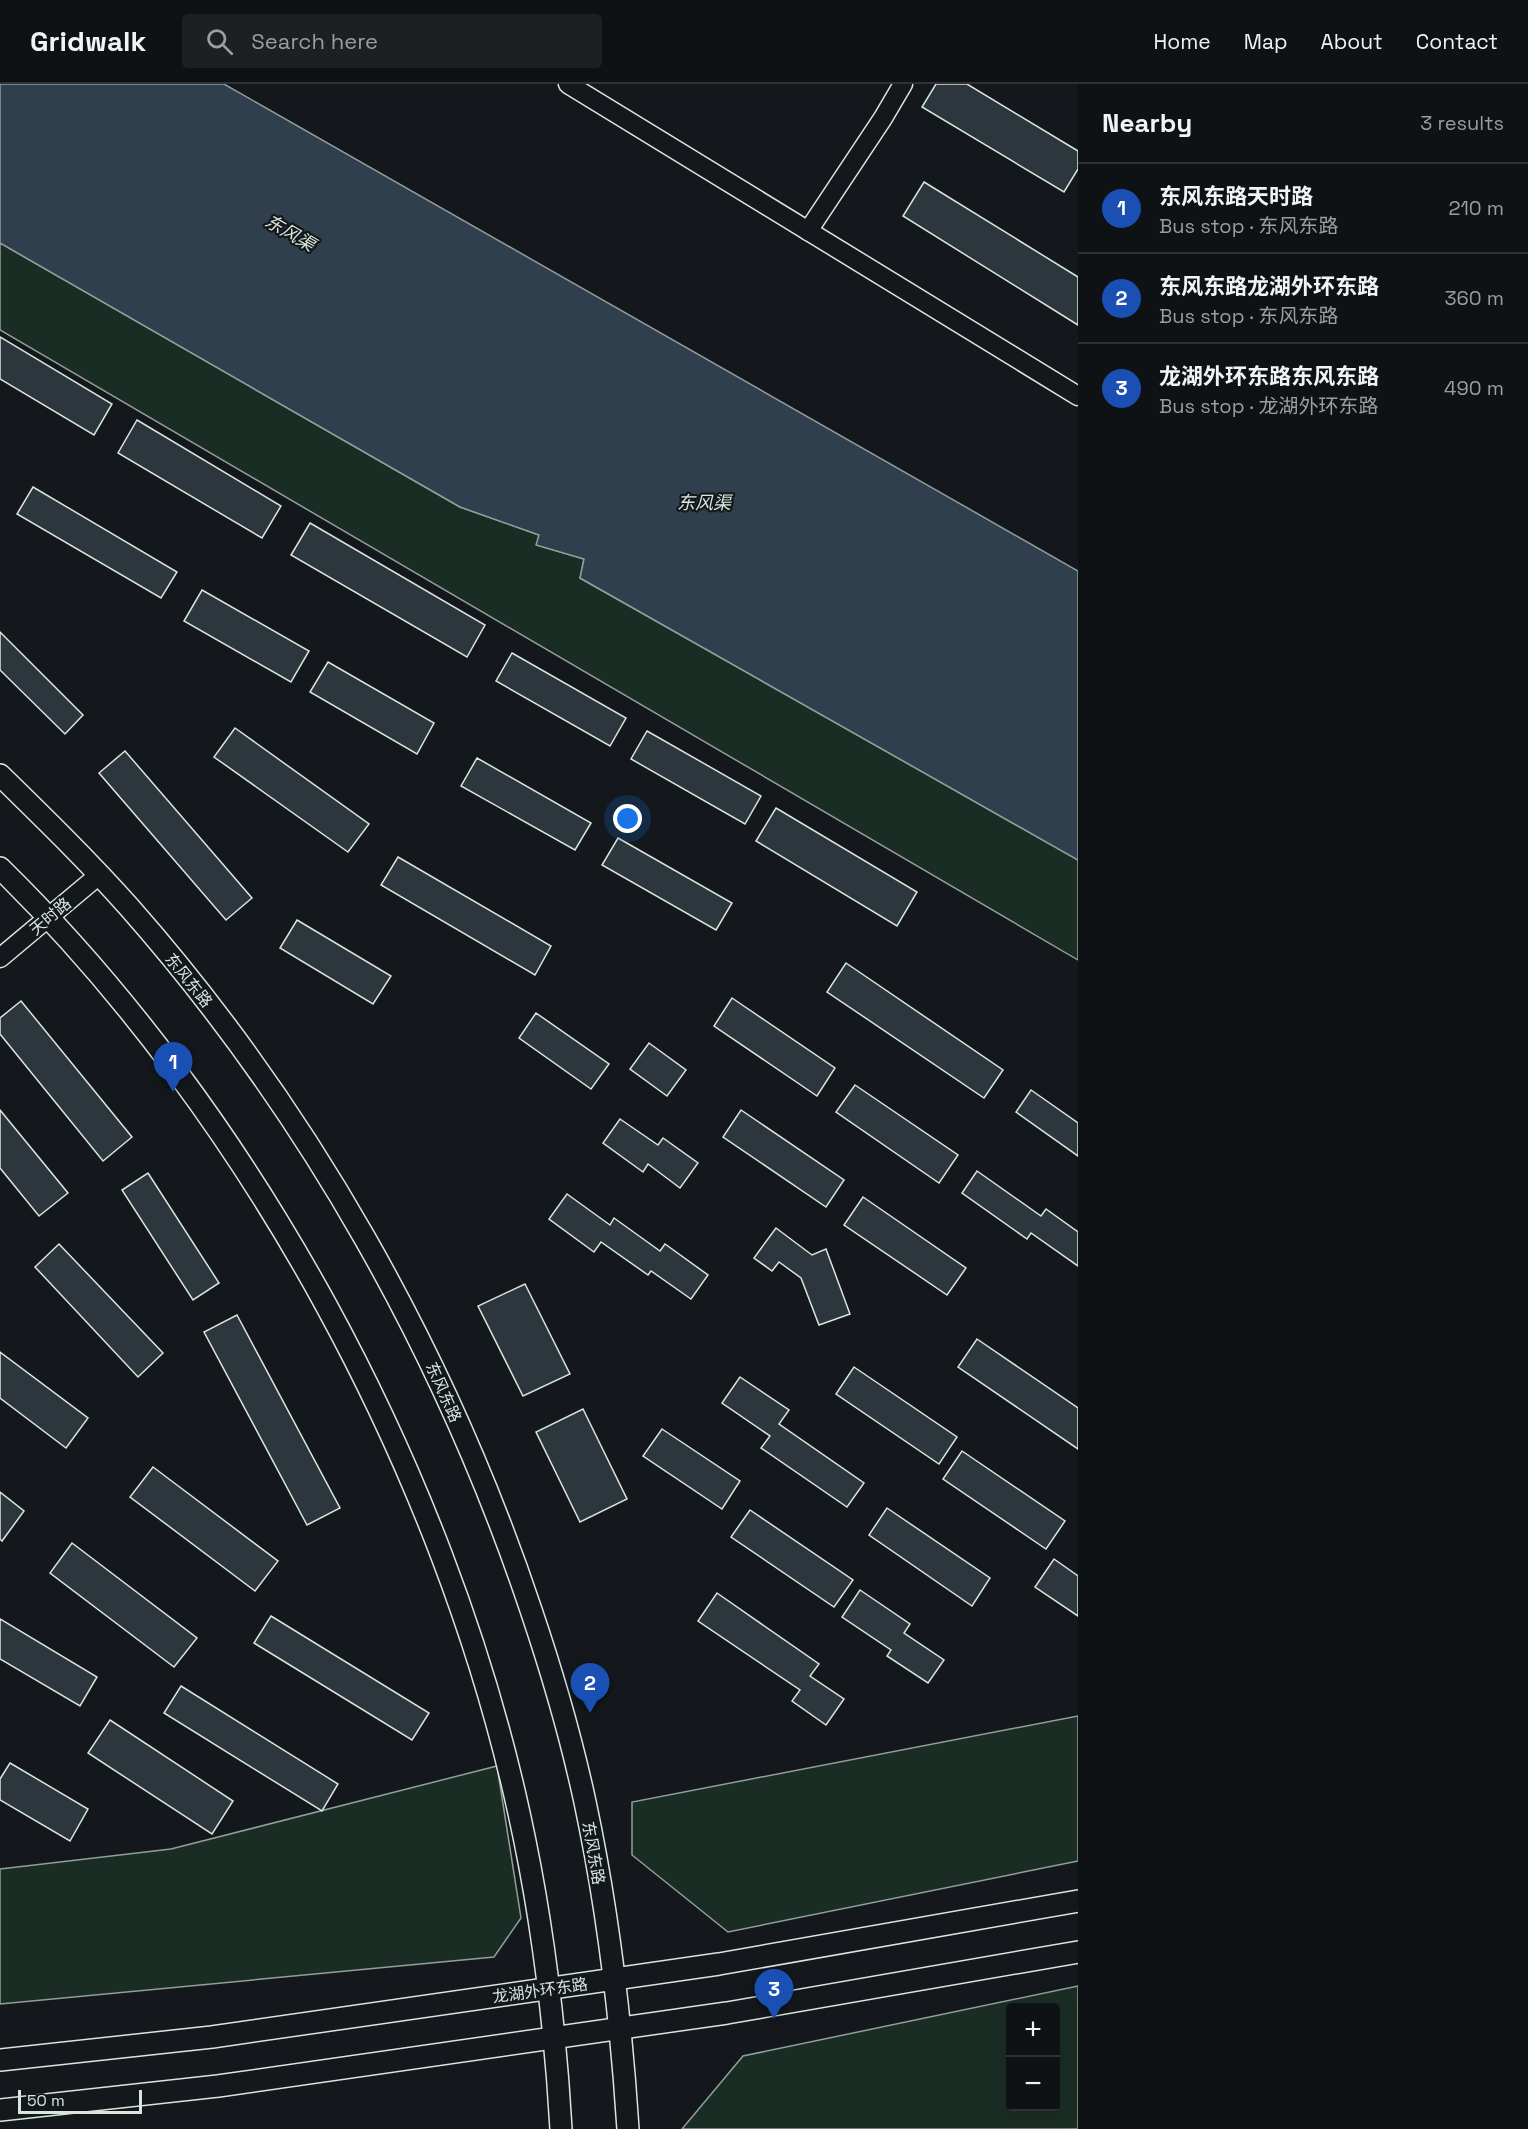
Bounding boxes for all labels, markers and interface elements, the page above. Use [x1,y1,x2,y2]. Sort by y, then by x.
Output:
search box [182,14,602,68]
text: Gridwalk [30,23,146,59]
icon: search [203,25,236,58]
text: Search here [251,27,378,55]
text: Home [1153,28,1211,55]
text: Map [1244,28,1288,55]
text: About [1321,28,1383,55]
text: Contact [1416,28,1498,55]
text: Nearby [1102,106,1192,140]
text: 3 results [1420,110,1504,136]
text: 东风东路天时路 [1159,182,1313,210]
text: 1 [1117,195,1126,221]
text: 210 m [1448,195,1504,221]
water label: 东风渠 [261,209,322,258]
text: Bus stop · 东风东路 [1159,213,1339,239]
text: 东风东路龙湖外环东路 [1159,272,1379,300]
text: 2 [1116,285,1127,311]
text: 360 m [1445,285,1504,311]
text: Bus stop · 东风东路 [1159,303,1339,329]
text: 龙湖外环东路东风东路 [1159,362,1379,390]
text: 3 [1115,375,1128,401]
text: 490 m [1444,375,1504,401]
text: Bus stop · 龙湖外环东路 [1159,393,1379,419]
water label: 东风渠 [677,491,734,514]
your location [613,804,642,833]
street label: 天时路 [25,893,75,940]
street label: 东风东路 [160,949,217,1012]
pin: 1 [154,1042,192,1092]
street label: 东风东路 [421,1359,466,1426]
pin: 2 [570,1664,610,1713]
street label: 东风东路 [578,1820,609,1886]
pin: 3 [754,1970,794,2019]
street label: 龙湖外环东路 [491,1973,589,2008]
map controls [1006,2003,1060,2111]
button: + [1006,2003,1060,2057]
button: − [1006,2057,1060,2111]
scale bar [18,2087,142,2114]
text: 50 m [27,2090,65,2111]

